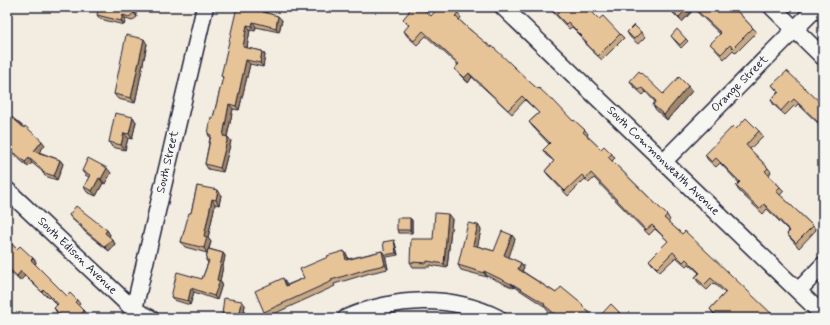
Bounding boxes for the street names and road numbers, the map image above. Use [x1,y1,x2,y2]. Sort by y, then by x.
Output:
street label: Orange Street [708,52,772,116]
street label: South Commonwealth Avenue [603,103,723,219]
street label: South Street [153,129,183,195]
street label: South Edison Avenue [34,214,120,298]

